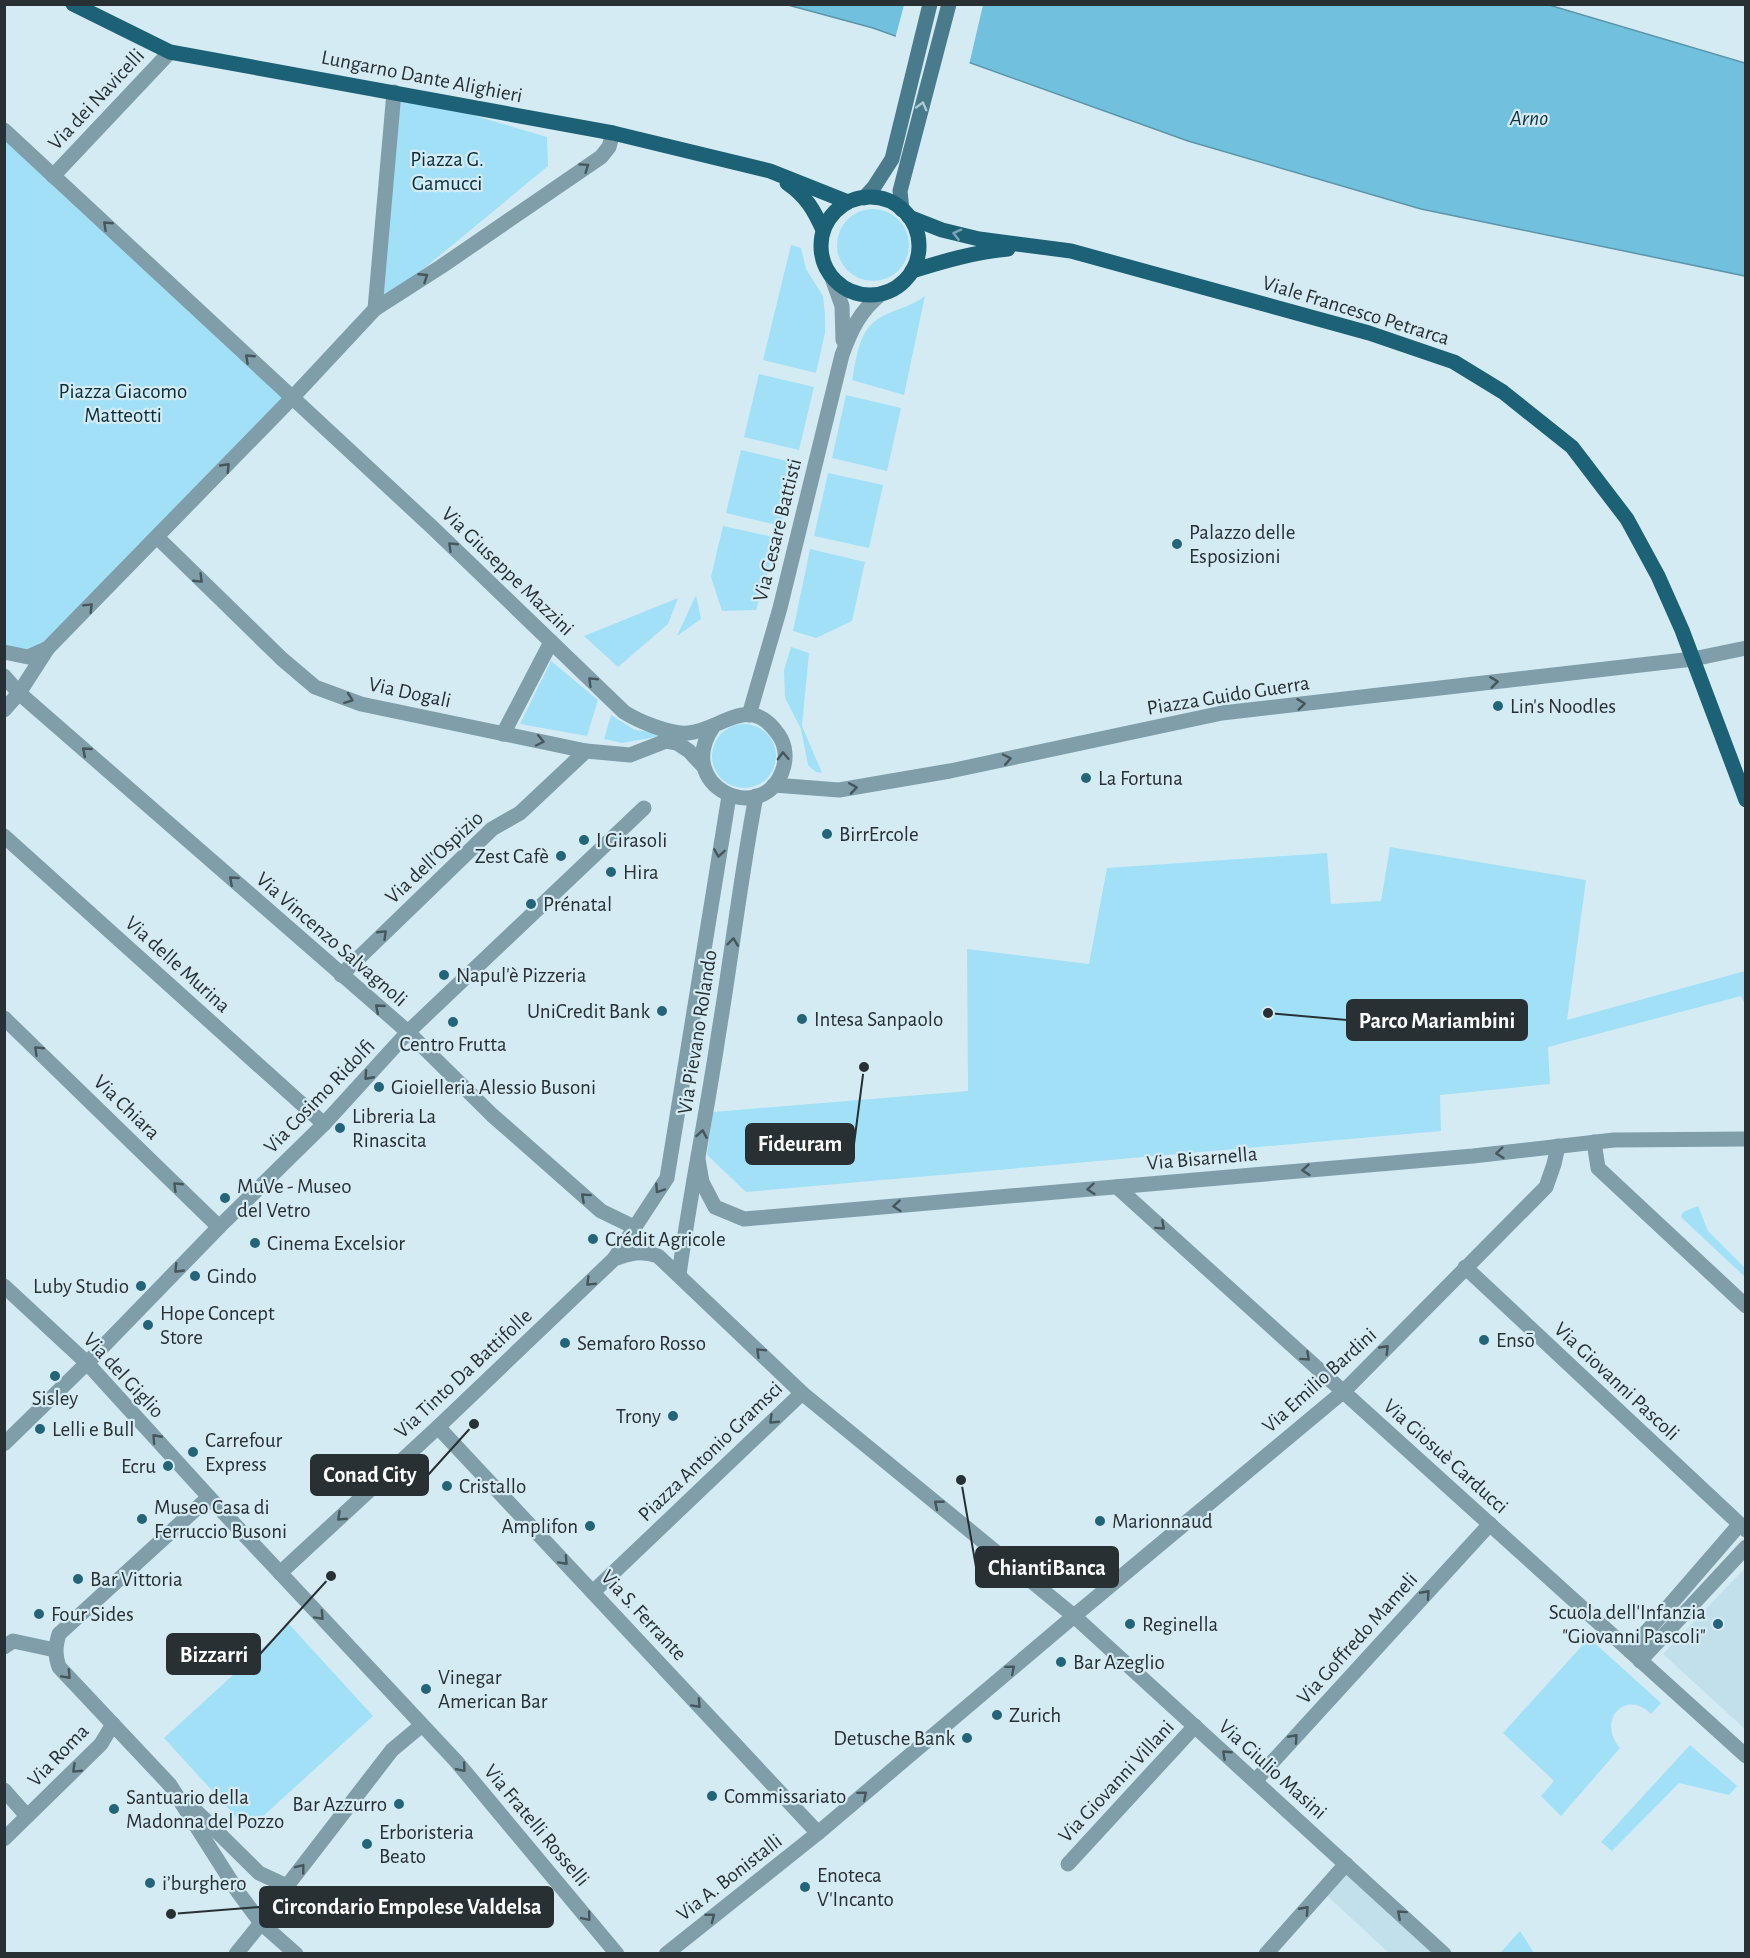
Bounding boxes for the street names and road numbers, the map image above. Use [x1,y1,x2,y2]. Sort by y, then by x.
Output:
street label: Via dei Navicelli [44,45,148,154]
street label: Lungarno Dante Alighieri [320,47,524,106]
street label: Viale Francesco Petrarca [1260,272,1452,349]
street label: Via Cesare Battisti [750,457,805,604]
street label: Via Giuseppe Mazzini [437,503,578,640]
street label: Piazza Guido Guerra [1145,672,1311,719]
street label: Via Dogali [367,673,453,711]
street label: Via dell'Ospizio [381,807,487,908]
street label: Via Vincenzo Salvagnoli [252,868,411,1011]
street label: Via delle Murina [121,912,234,1017]
street label: Via Pievano Rolando [674,948,721,1116]
street label: Via Cosimo Ridolfi [260,1035,379,1157]
street label: Via Chiara [90,1071,164,1144]
street label: Via Bisarnella [1146,1143,1259,1174]
street label: Via Tinto Da Battifolle [391,1305,536,1442]
street label: Via Giovanni Pascoli [1550,1318,1683,1444]
street label: Via Emilio Bardini [1258,1324,1380,1437]
street label: Via del Giglio [79,1329,168,1422]
street label: Piazza Antonio Gramsci [634,1377,786,1525]
street label: Via Giosuè Carducci [1379,1395,1512,1518]
street label: Via S. Ferrante [597,1566,690,1664]
street label: Via Goffredo Mameli [1293,1569,1422,1708]
street label: Via Giovanni Villani [1055,1716,1178,1846]
street label: Via Giulio Masini [1215,1716,1331,1823]
street label: Via Roma [24,1720,93,1791]
street label: Via Fratelli Rosselli [480,1761,593,1890]
street label: Via A. Bonistalli [673,1830,786,1925]

